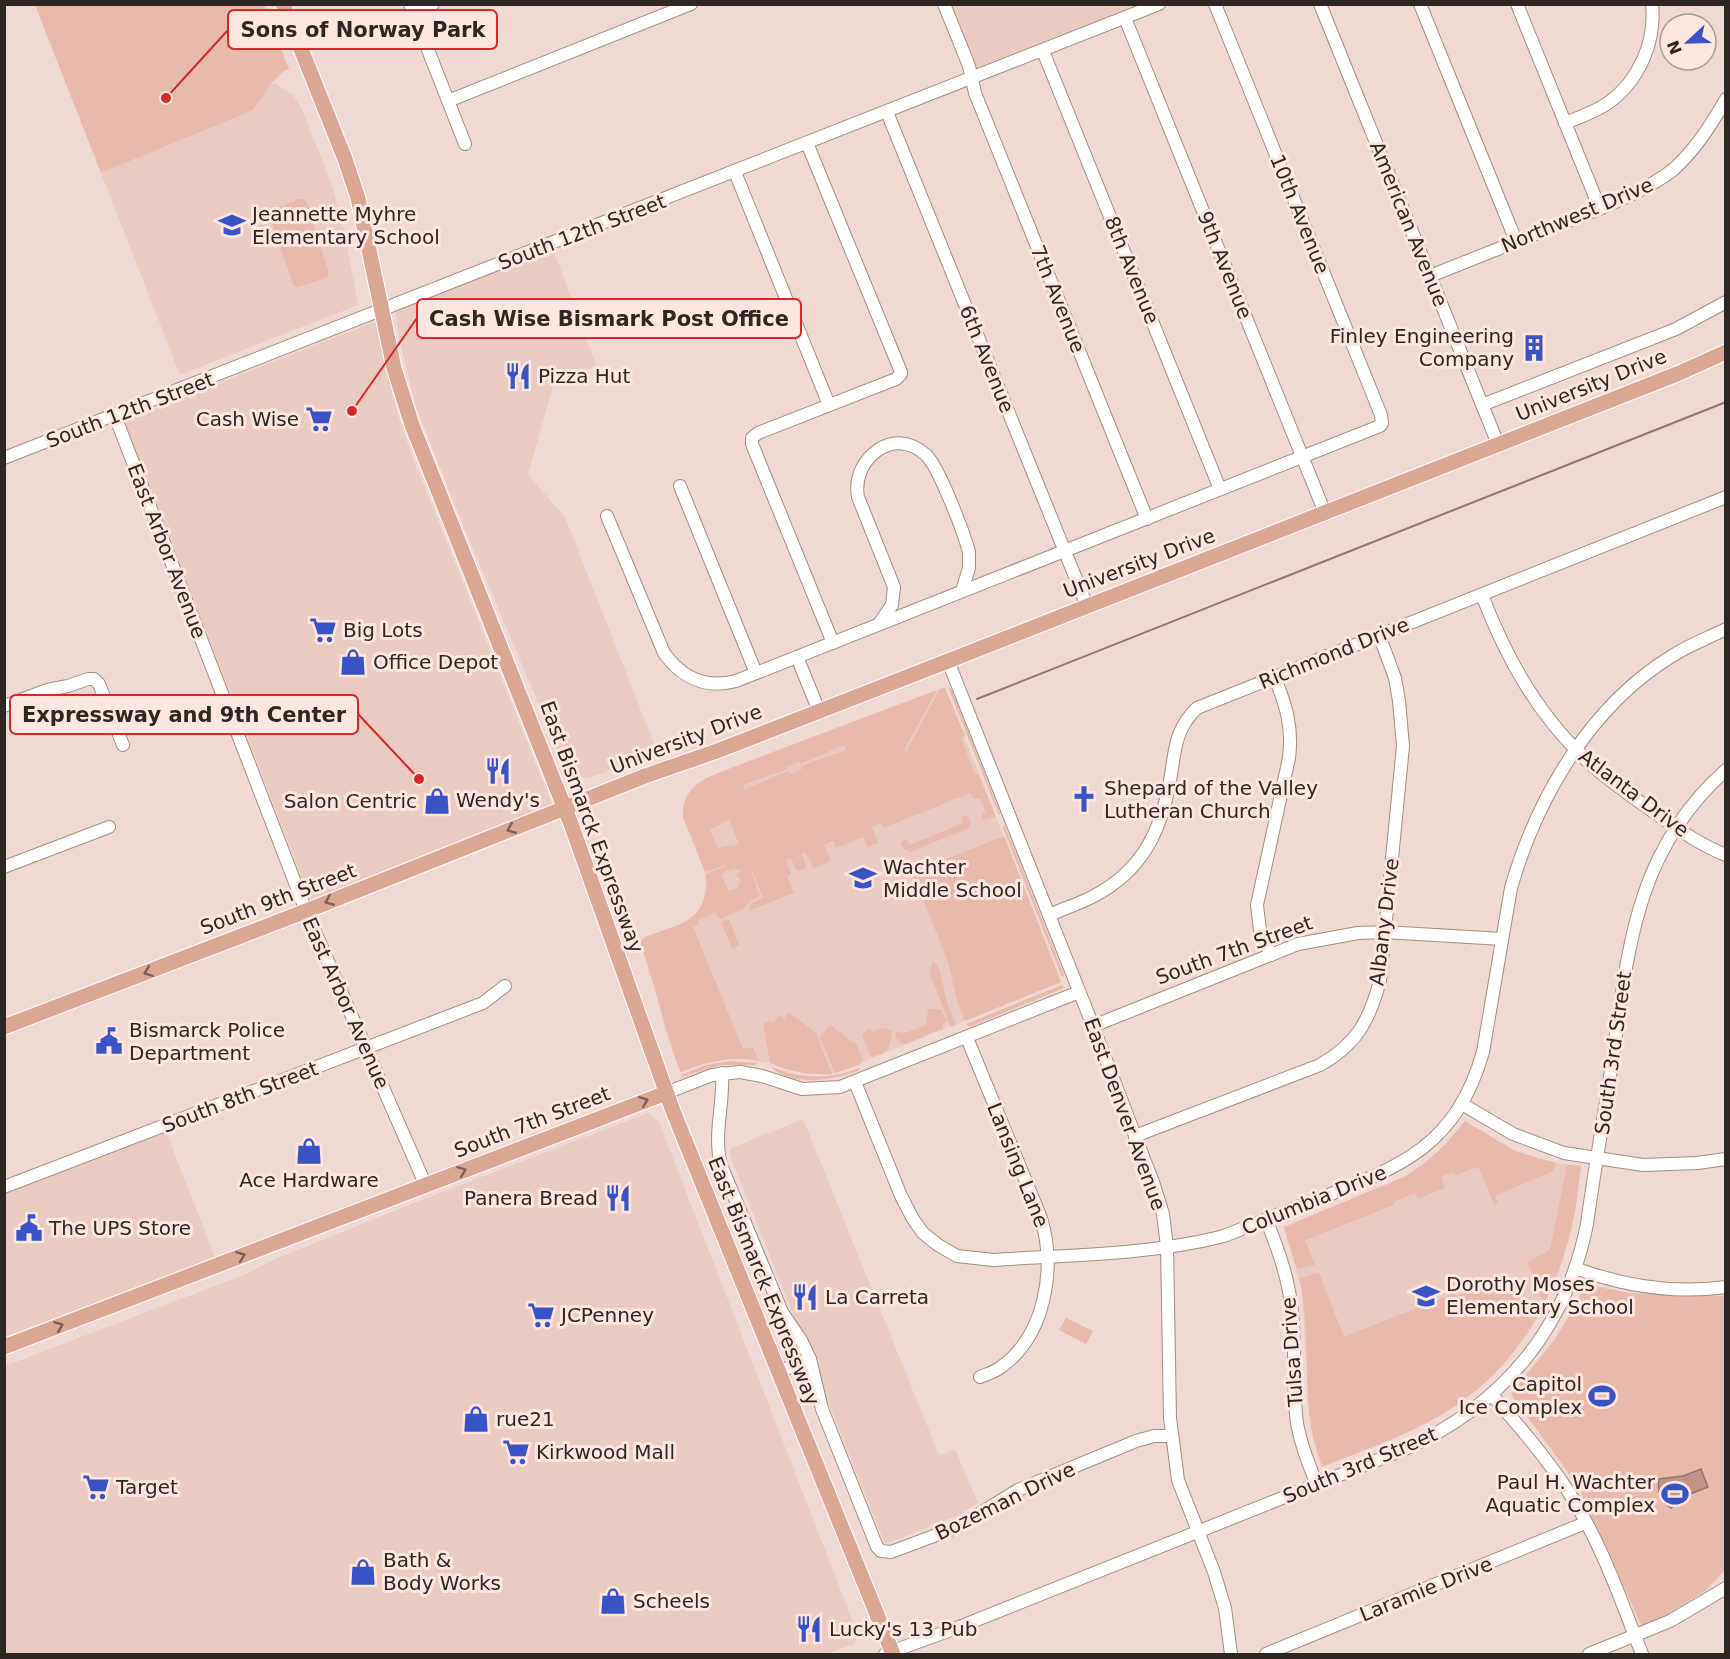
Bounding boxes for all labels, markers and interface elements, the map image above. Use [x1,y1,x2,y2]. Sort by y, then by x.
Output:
callout: Sons of Norway Park [228,10,497,49]
north arrow [1658,12,1718,72]
text: Sons of Norway Park [241,18,486,42]
text: N [1663,38,1686,57]
street label: American Avenue [1365,138,1453,310]
street label: 10th Avenue [1265,151,1335,277]
street label: Northwest Drive [1497,172,1657,258]
street label: South 12th Street [495,189,669,275]
place label: Jeannette Myhre Elementary School [250,202,440,249]
street label: 9th Avenue [1193,208,1257,322]
school or university icon: Jeannette Myhre Elementary School [217,210,247,240]
street label: 8th Avenue [1100,213,1164,327]
street label: 7th Avenue [1026,242,1090,356]
callout: Cash Wise Bismark Post Office [417,299,801,338]
street label: 6th Avenue [955,302,1019,416]
text: Cash Wise Bismark Post Office [429,307,789,331]
place label: Finley Engineering Company [1330,324,1514,371]
building icon: Finley Engineering Company [1519,333,1549,363]
street label: University Drive [1512,344,1670,426]
restaurant icon: Pizza Hut [503,361,533,391]
place label: Pizza Hut [538,364,631,388]
street label: South 12th Street [43,367,217,453]
supermarket icon: Cash Wise [304,404,334,434]
place label: Cash Wise [196,407,299,431]
street label: East Arbor Avenue [123,460,211,642]
street label: University Drive [1060,523,1218,603]
street label: Richmond Drive [1255,612,1413,694]
supermarket icon: Big Lots [308,615,338,645]
place label: Big Lots [343,618,423,642]
shop icon: Office Depot [338,647,368,677]
place label: Office Depot [373,650,498,674]
callout: Expressway and 9th Center [10,695,358,734]
street label: East Bismarck Expressway [535,698,649,956]
street label: University Drive [607,699,765,779]
text: Expressway and 9th Center [22,703,347,727]
street label: Atlanta Drive [1574,744,1694,842]
restaurant icon: Wendy's [483,756,513,786]
place label: Shepard of the Valley Lutheran Church [1104,776,1318,823]
church icon: Shepard of the Valley Lutheran Church [1069,784,1099,814]
shop icon: Salon Centric [422,786,452,816]
place label: Wendy's [456,788,540,812]
place label: Salon Centric [284,789,417,813]
one-way arrow [506,822,517,834]
place label: Wachter Middle School [883,855,1022,902]
street label: Albany Drive [1364,857,1404,987]
street label: South 9th Street [197,858,359,940]
school or university icon: Wachter Middle School [848,863,878,893]
one-way arrow [325,894,335,907]
street label: South 7th Street [1152,910,1316,989]
street label: East Arbor Avenue [297,914,395,1092]
one-way arrow [143,965,154,977]
street label: South 3rd Street [1590,970,1636,1136]
street label: East Denver Avenue [1079,1015,1171,1213]
place label: Bismarck Police Department [129,1018,285,1065]
public building icon: Bismarck Police Department [94,1026,124,1056]
street label: South 8th Street [159,1056,321,1138]
street label: South 7th Street [451,1081,613,1163]
one-way arrow [639,1096,649,1109]
street label: Lansing Lane [982,1099,1054,1231]
shop icon: Ace Hardware [294,1136,324,1166]
street label: East Bismarck Expressway [703,1153,825,1409]
street label: Columbia Drive [1238,1160,1390,1240]
one-way arrow [457,1166,467,1179]
place label: Ace Hardware [239,1168,379,1192]
restaurant icon: Panera Bread [603,1183,633,1213]
place label: Panera Bread [464,1186,598,1210]
public building icon: The UPS Store [14,1213,44,1243]
place label: The UPS Store [48,1216,191,1240]
one-way arrow [235,1251,246,1264]
place label: Dorothy Moses Elementary School [1446,1272,1634,1319]
school or university icon: Dorothy Moses Elementary School [1411,1281,1441,1311]
restaurant icon: La Carreta [790,1282,820,1312]
place label: La Carreta [825,1285,929,1309]
street label: Tulsa Drive [1276,1296,1308,1409]
supermarket icon: JCPenney [526,1300,556,1330]
place label: JCPenney [559,1303,654,1327]
one-way arrow [53,1321,64,1334]
place label: Capitol Ice Complex [1459,1372,1582,1419]
sports icon: Capitol Ice Complex [1587,1381,1617,1411]
shop icon: rue21 [461,1404,491,1434]
place label: rue21 [496,1407,555,1431]
street label: South 3rd Street [1279,1422,1441,1508]
supermarket icon: Kirkwood Mall [501,1437,531,1467]
place label: Kirkwood Mall [536,1440,675,1464]
street label: Bozeman Drive [931,1457,1079,1545]
place label: Paul H. Wachter Aquatic Complex [1486,1470,1656,1517]
supermarket icon: Target [81,1472,111,1502]
place label: Target [115,1475,178,1499]
sports icon: Paul H. Wachter Aquatic Complex [1660,1479,1690,1509]
place label: Bath & Body Works [383,1548,501,1595]
street label: Laramie Drive [1356,1551,1496,1627]
shop icon: Bath & Body Works [348,1557,378,1587]
shop icon: Scheels [598,1586,628,1616]
place label: Scheels [633,1589,710,1613]
restaurant icon: Lucky's 13 Pub [794,1614,824,1644]
place label: Lucky's 13 Pub [829,1617,977,1641]

